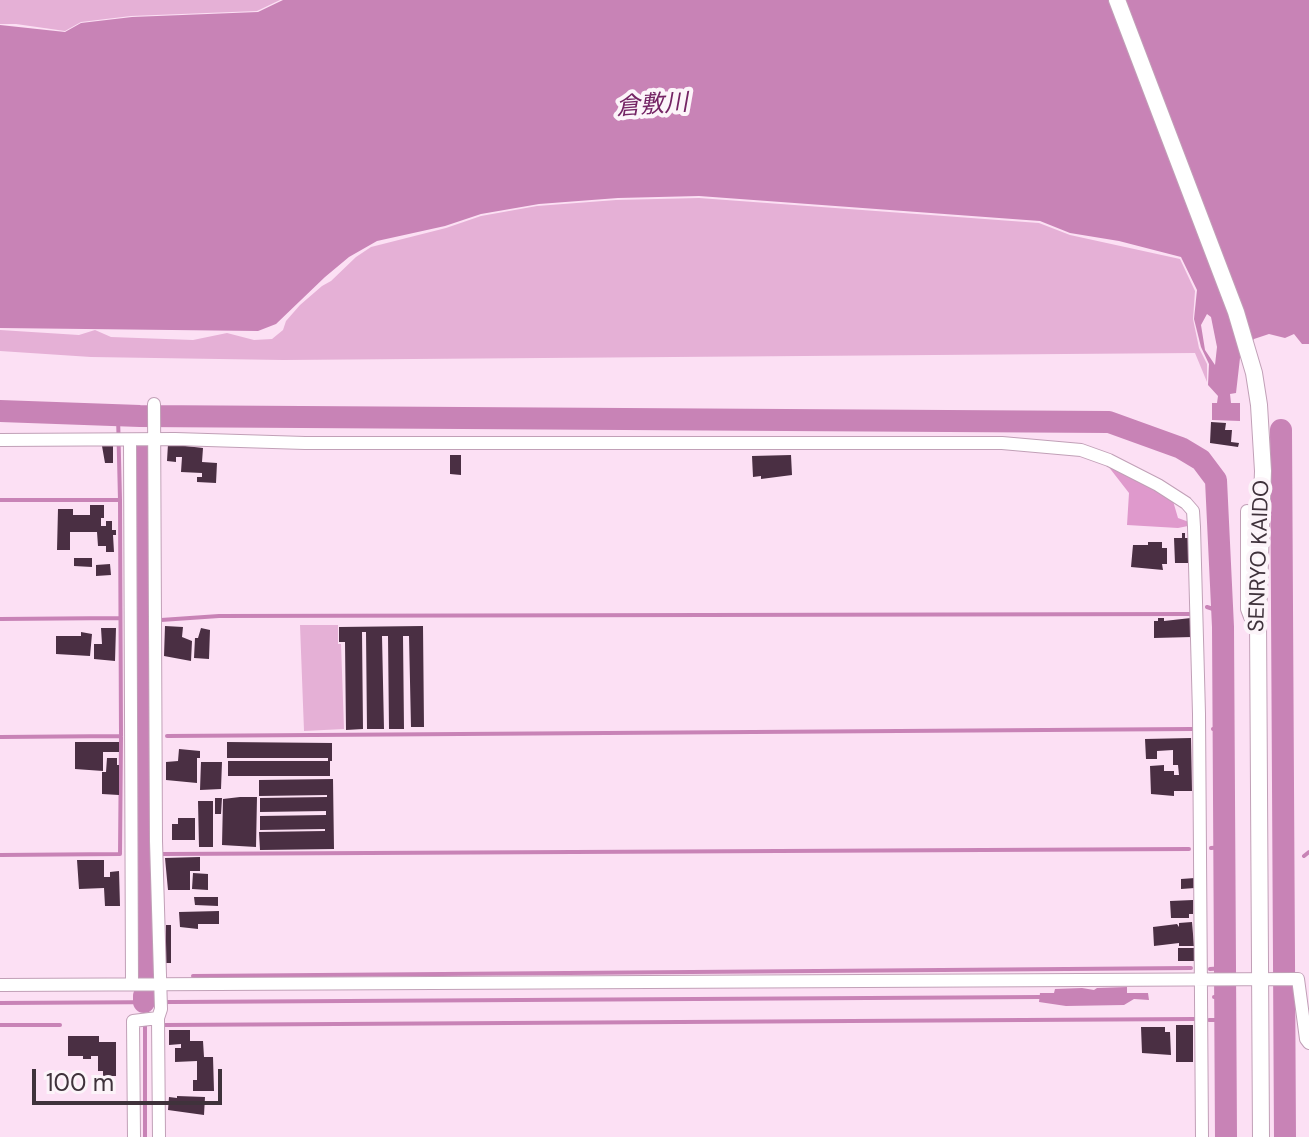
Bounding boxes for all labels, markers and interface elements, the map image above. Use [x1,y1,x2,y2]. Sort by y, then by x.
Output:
water label: 倉敷川 [615,89,689,123]
street label: SENRYO KAIDO [1244,480,1276,632]
scale bar [36,1053,226,1103]
text: 100 m [46,1067,114,1098]

